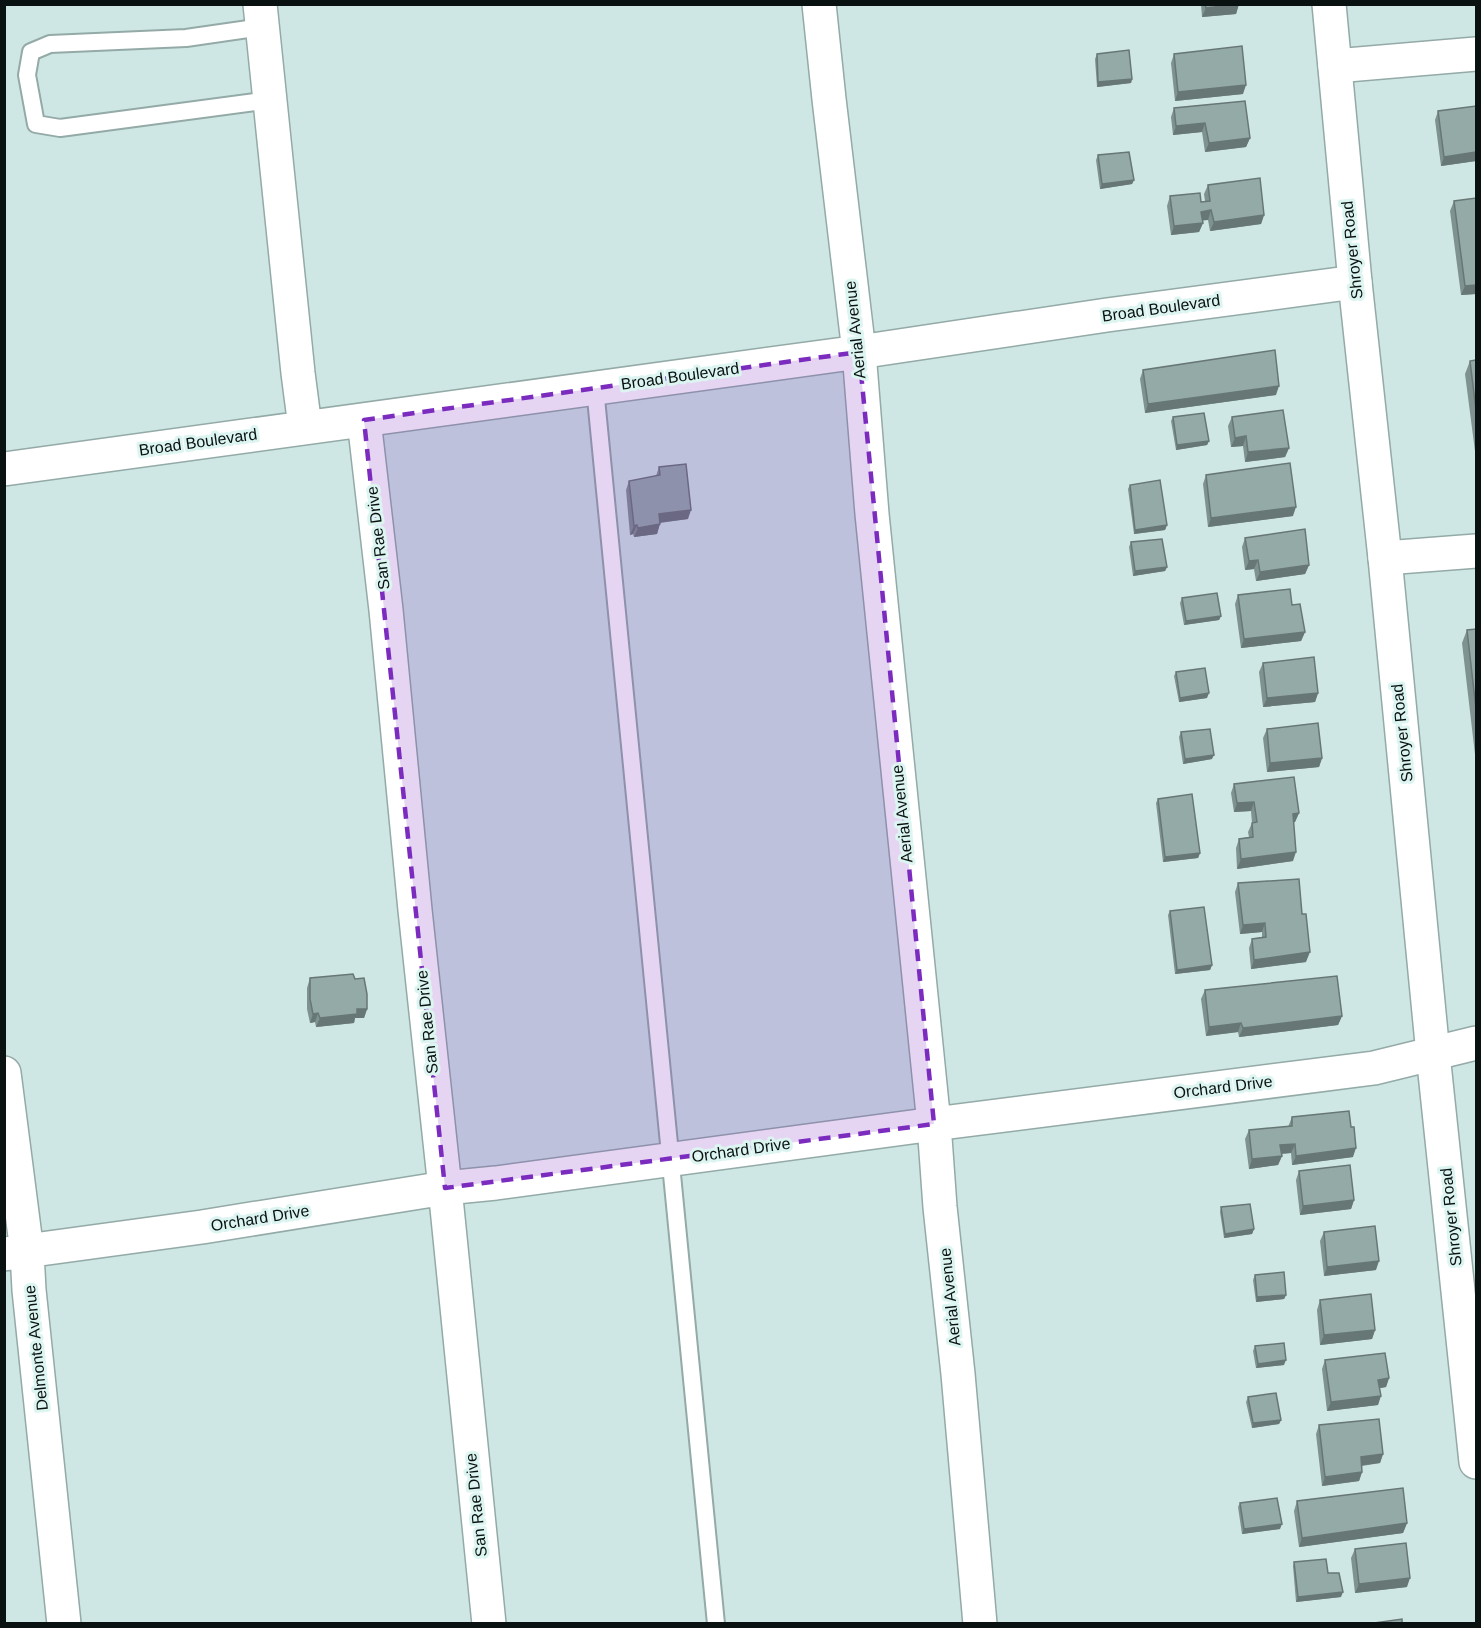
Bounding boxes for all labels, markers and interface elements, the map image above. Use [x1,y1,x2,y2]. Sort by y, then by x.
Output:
street label: Shroyer Road [1338,200,1366,300]
street label: Aerial Avenue [841,280,869,380]
street label: Broad Boulevard [1101,291,1221,325]
street label: Broad Boulevard [620,359,740,393]
street label: Broad Boulevard [138,425,258,459]
street label: San Rae Drive [363,485,393,591]
street label: Shroyer Road [1388,683,1416,783]
street label: Aerial Avenue [888,764,916,864]
street label: San Rae Drive [413,969,441,1075]
street label: Orchard Drive [1173,1072,1274,1102]
street label: Orchard Drive [691,1135,792,1165]
street label: Shroyer Road [1437,1167,1465,1267]
street label: Orchard Drive [209,1202,311,1234]
street label: Aerial Avenue [936,1247,964,1347]
street label: Delmonte Avenue [21,1284,51,1412]
street label: San Rae Drive [462,1452,490,1558]

